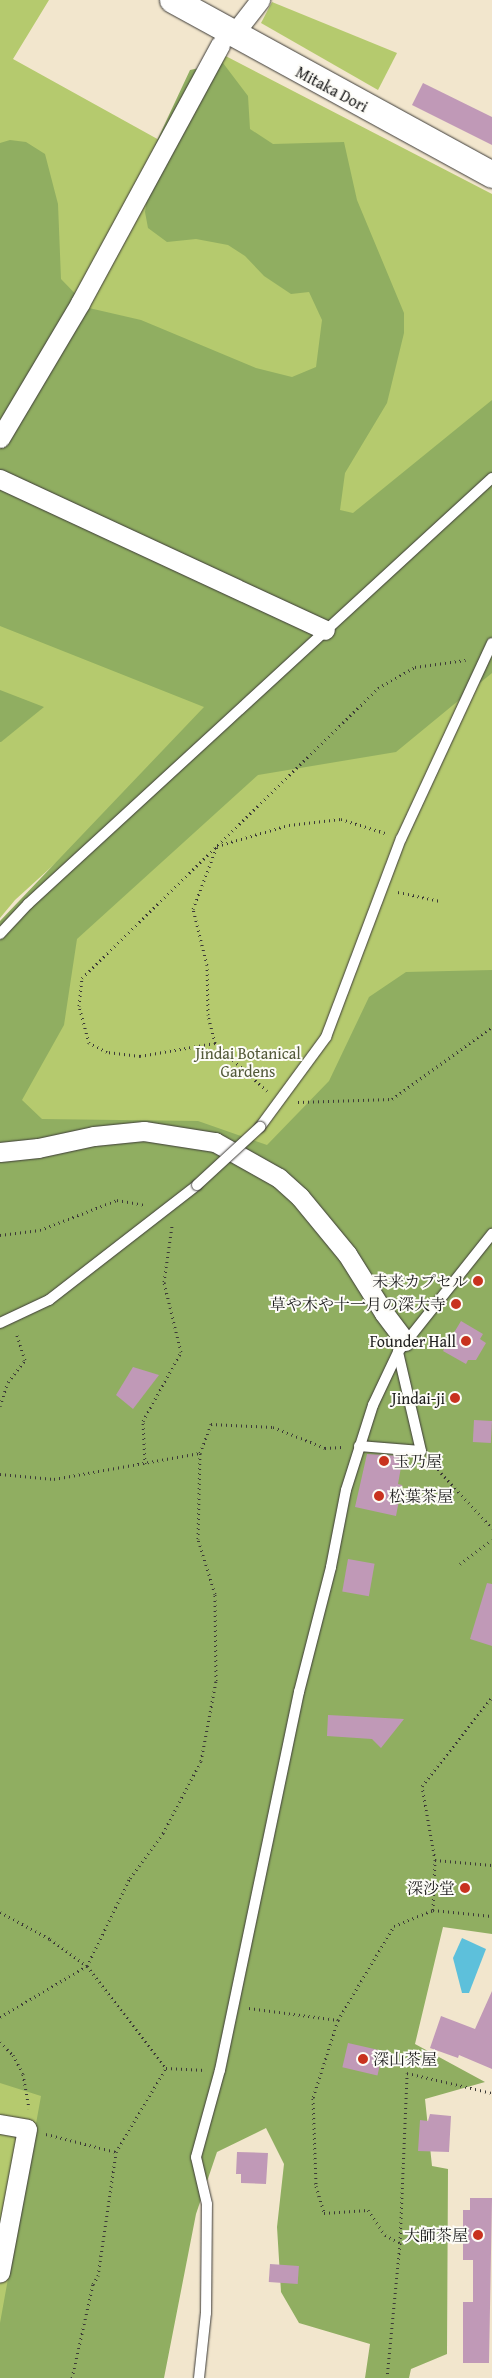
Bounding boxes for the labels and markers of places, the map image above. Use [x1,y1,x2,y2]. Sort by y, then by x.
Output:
place label: 未来カプセル [372,1271,468,1291]
marker: 未来カプセル [472,1275,484,1287]
place label: 草や木や十一月の深大寺 [270,1294,446,1314]
marker: 草や木や十一月の深大寺 [450,1298,462,1310]
place label: Founder Hall [370,1331,456,1351]
marker: Founder Hall [460,1335,472,1347]
place label: Jindai-ji [392,1388,445,1408]
marker: Jindai-ji [449,1392,461,1404]
place label: 玉乃屋 [394,1451,442,1471]
marker: 玉乃屋 [378,1455,390,1467]
place label: 松葉茶屋 [389,1486,453,1506]
marker: 松葉茶屋 [373,1490,385,1502]
place label: 深沙堂 [407,1878,455,1898]
marker: 深沙堂 [459,1882,471,1894]
place label: 深山茶屋 [373,2049,437,2069]
marker: 深山茶屋 [357,2053,369,2065]
place label: 大師茶屋 [404,2225,468,2245]
marker: 大師茶屋 [472,2229,484,2241]

